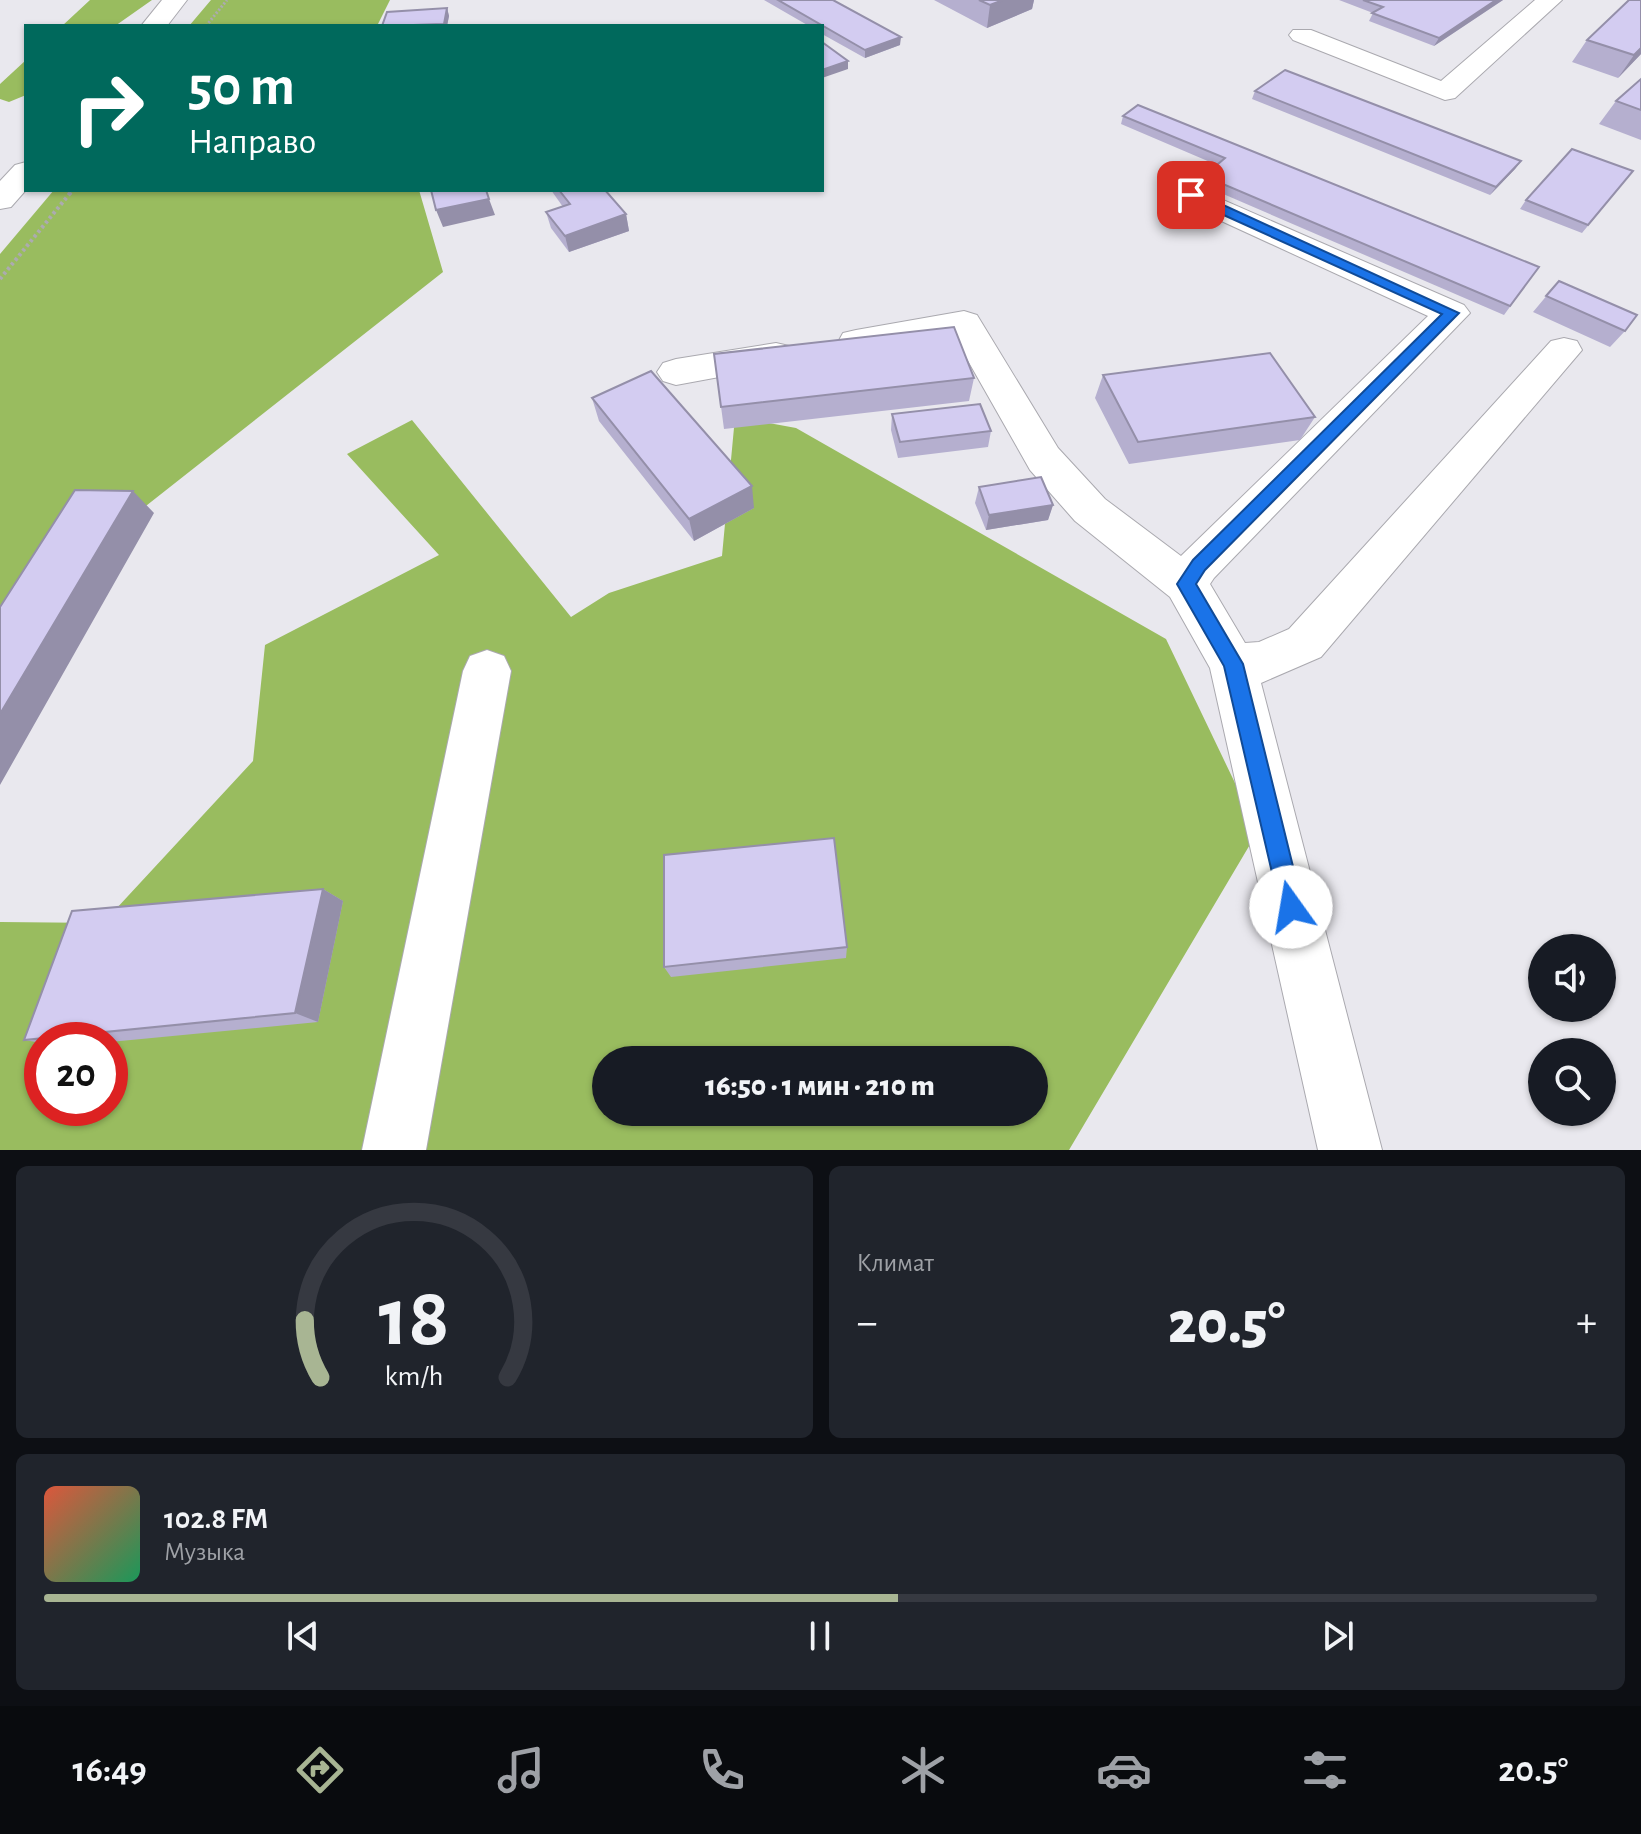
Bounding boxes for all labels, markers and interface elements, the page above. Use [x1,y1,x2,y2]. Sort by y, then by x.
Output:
icon: right [56,56,160,160]
text: 50 m [188,59,295,115]
text: Направо [188,124,316,160]
pin [1157,161,1225,229]
icon: arrive [1169,173,1213,217]
position arrow [1249,865,1333,949]
map controls [1528,934,1616,1126]
button: sound [1528,934,1616,1022]
speed limit sign: 20 [24,1022,128,1126]
button: search [1528,1038,1616,1126]
text: 16:50 · 1 мин · 210 m [705,1071,935,1101]
text: Климат [857,1250,934,1276]
text: 18 [379,1277,450,1361]
text: 20.5° [1168,1294,1285,1354]
text: − [857,1301,878,1345]
text: + [1576,1301,1597,1345]
text: km/h [385,1362,444,1391]
text: 102.8 FM [164,1504,268,1534]
text: Музыка [164,1539,245,1565]
icon: previous [281,1614,325,1658]
icon: pause [798,1614,842,1658]
icon: next [1316,1614,1360,1658]
icon: directions [292,1742,348,1798]
icon: music [493,1742,549,1798]
icon: phone [694,1742,750,1798]
icon: climate [895,1742,951,1798]
icon: car [1096,1742,1152,1798]
icon: filters [1297,1742,1353,1798]
text: 16:49 [73,1752,147,1788]
text: 20.5° [1498,1752,1568,1788]

